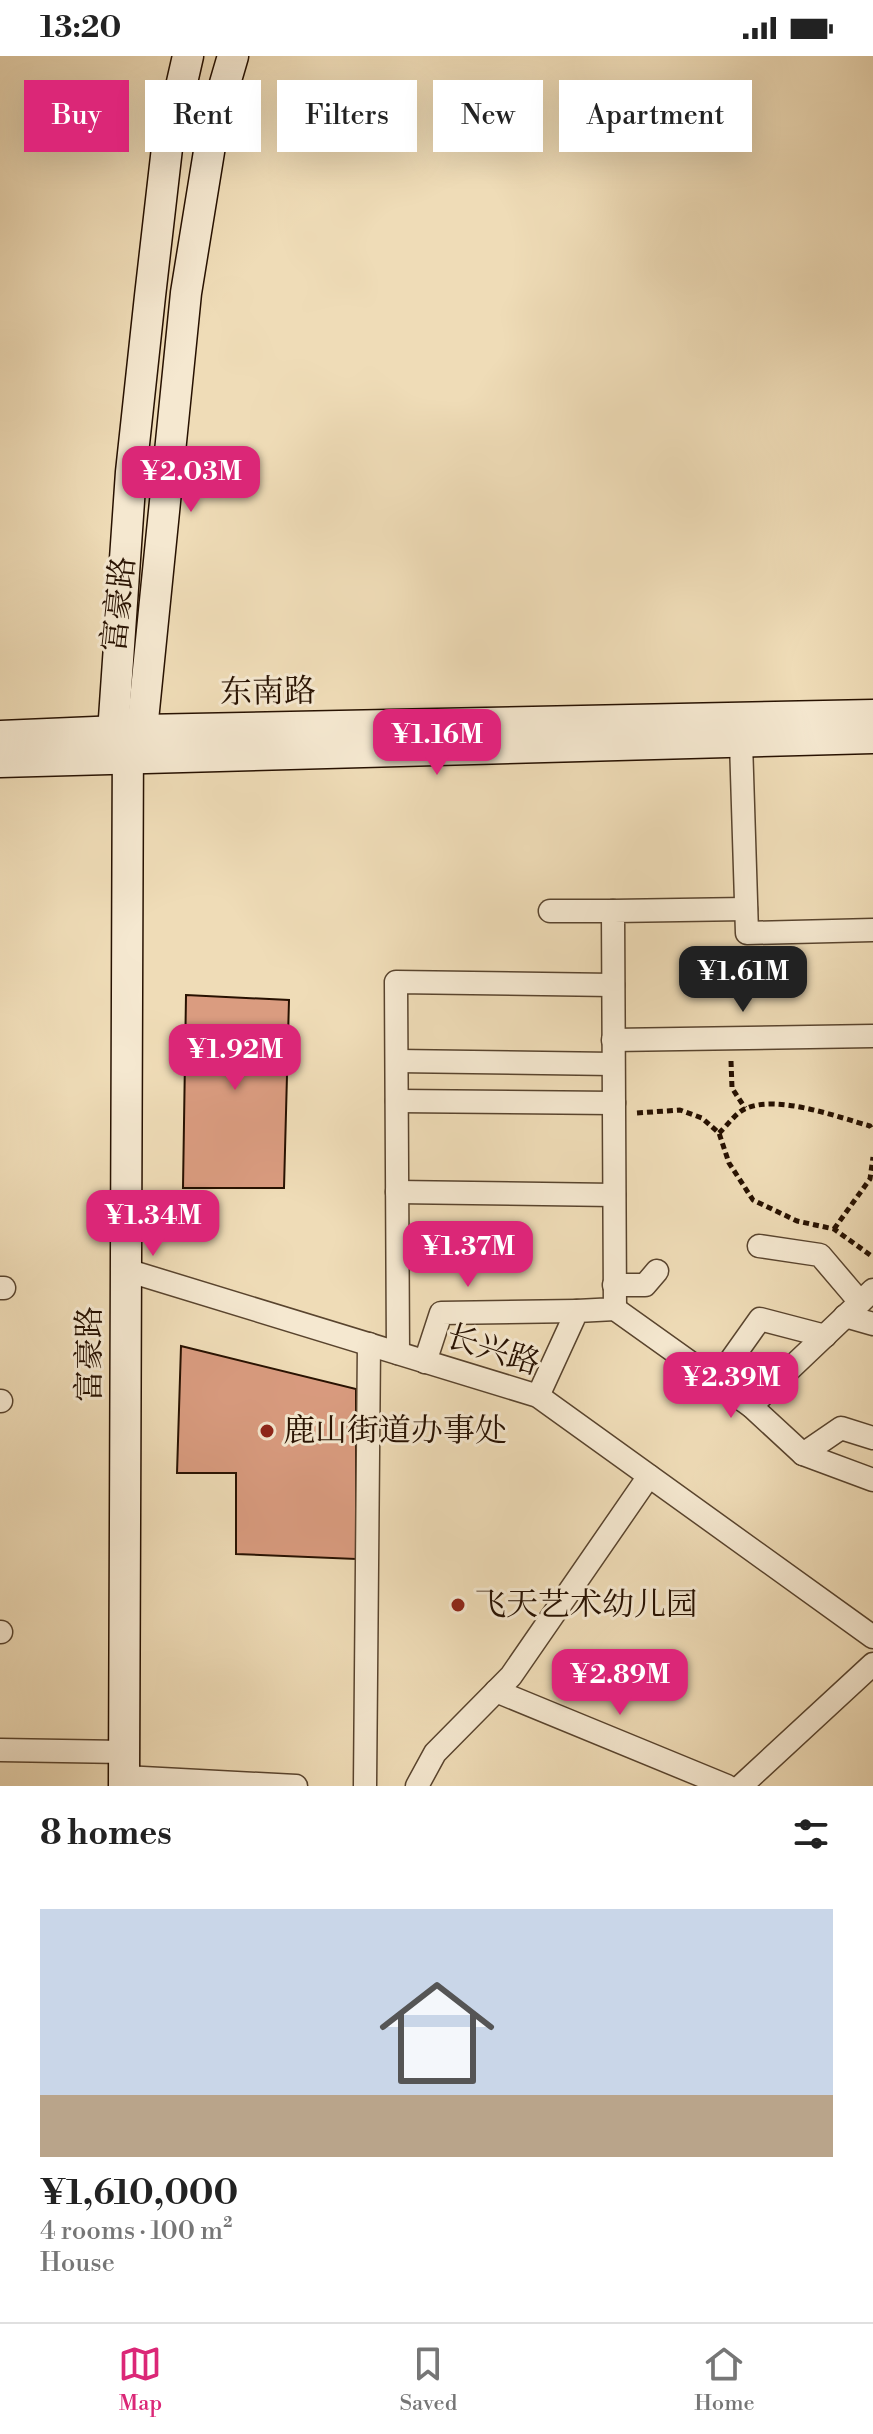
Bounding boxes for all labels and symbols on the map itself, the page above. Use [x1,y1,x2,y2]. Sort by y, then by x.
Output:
pin: ¥2.03M [126,446,256,514]
street label: 富豪路 [94,554,144,654]
street label: 东南路 [220,671,316,713]
pin: ¥1.16M [372,709,502,777]
pin: ¥1.61M [678,946,808,1014]
pin: ¥1.92M [170,1024,300,1092]
pin: ¥1.34M [88,1190,218,1258]
pin: ¥1.37M [403,1221,533,1289]
street label: 富豪路 [70,1306,110,1402]
street label: 长兴路 [441,1316,545,1384]
pin: ¥2.39M [666,1352,796,1420]
place label: 鹿山街道办事处 [283,1411,507,1451]
marker: 鹿山街道办事处 [258,1422,276,1440]
place label: 飞天艺术幼儿园 [474,1585,698,1625]
marker: 飞天艺术幼儿园 [449,1596,467,1614]
pin: ¥2.89M [555,1649,685,1717]

